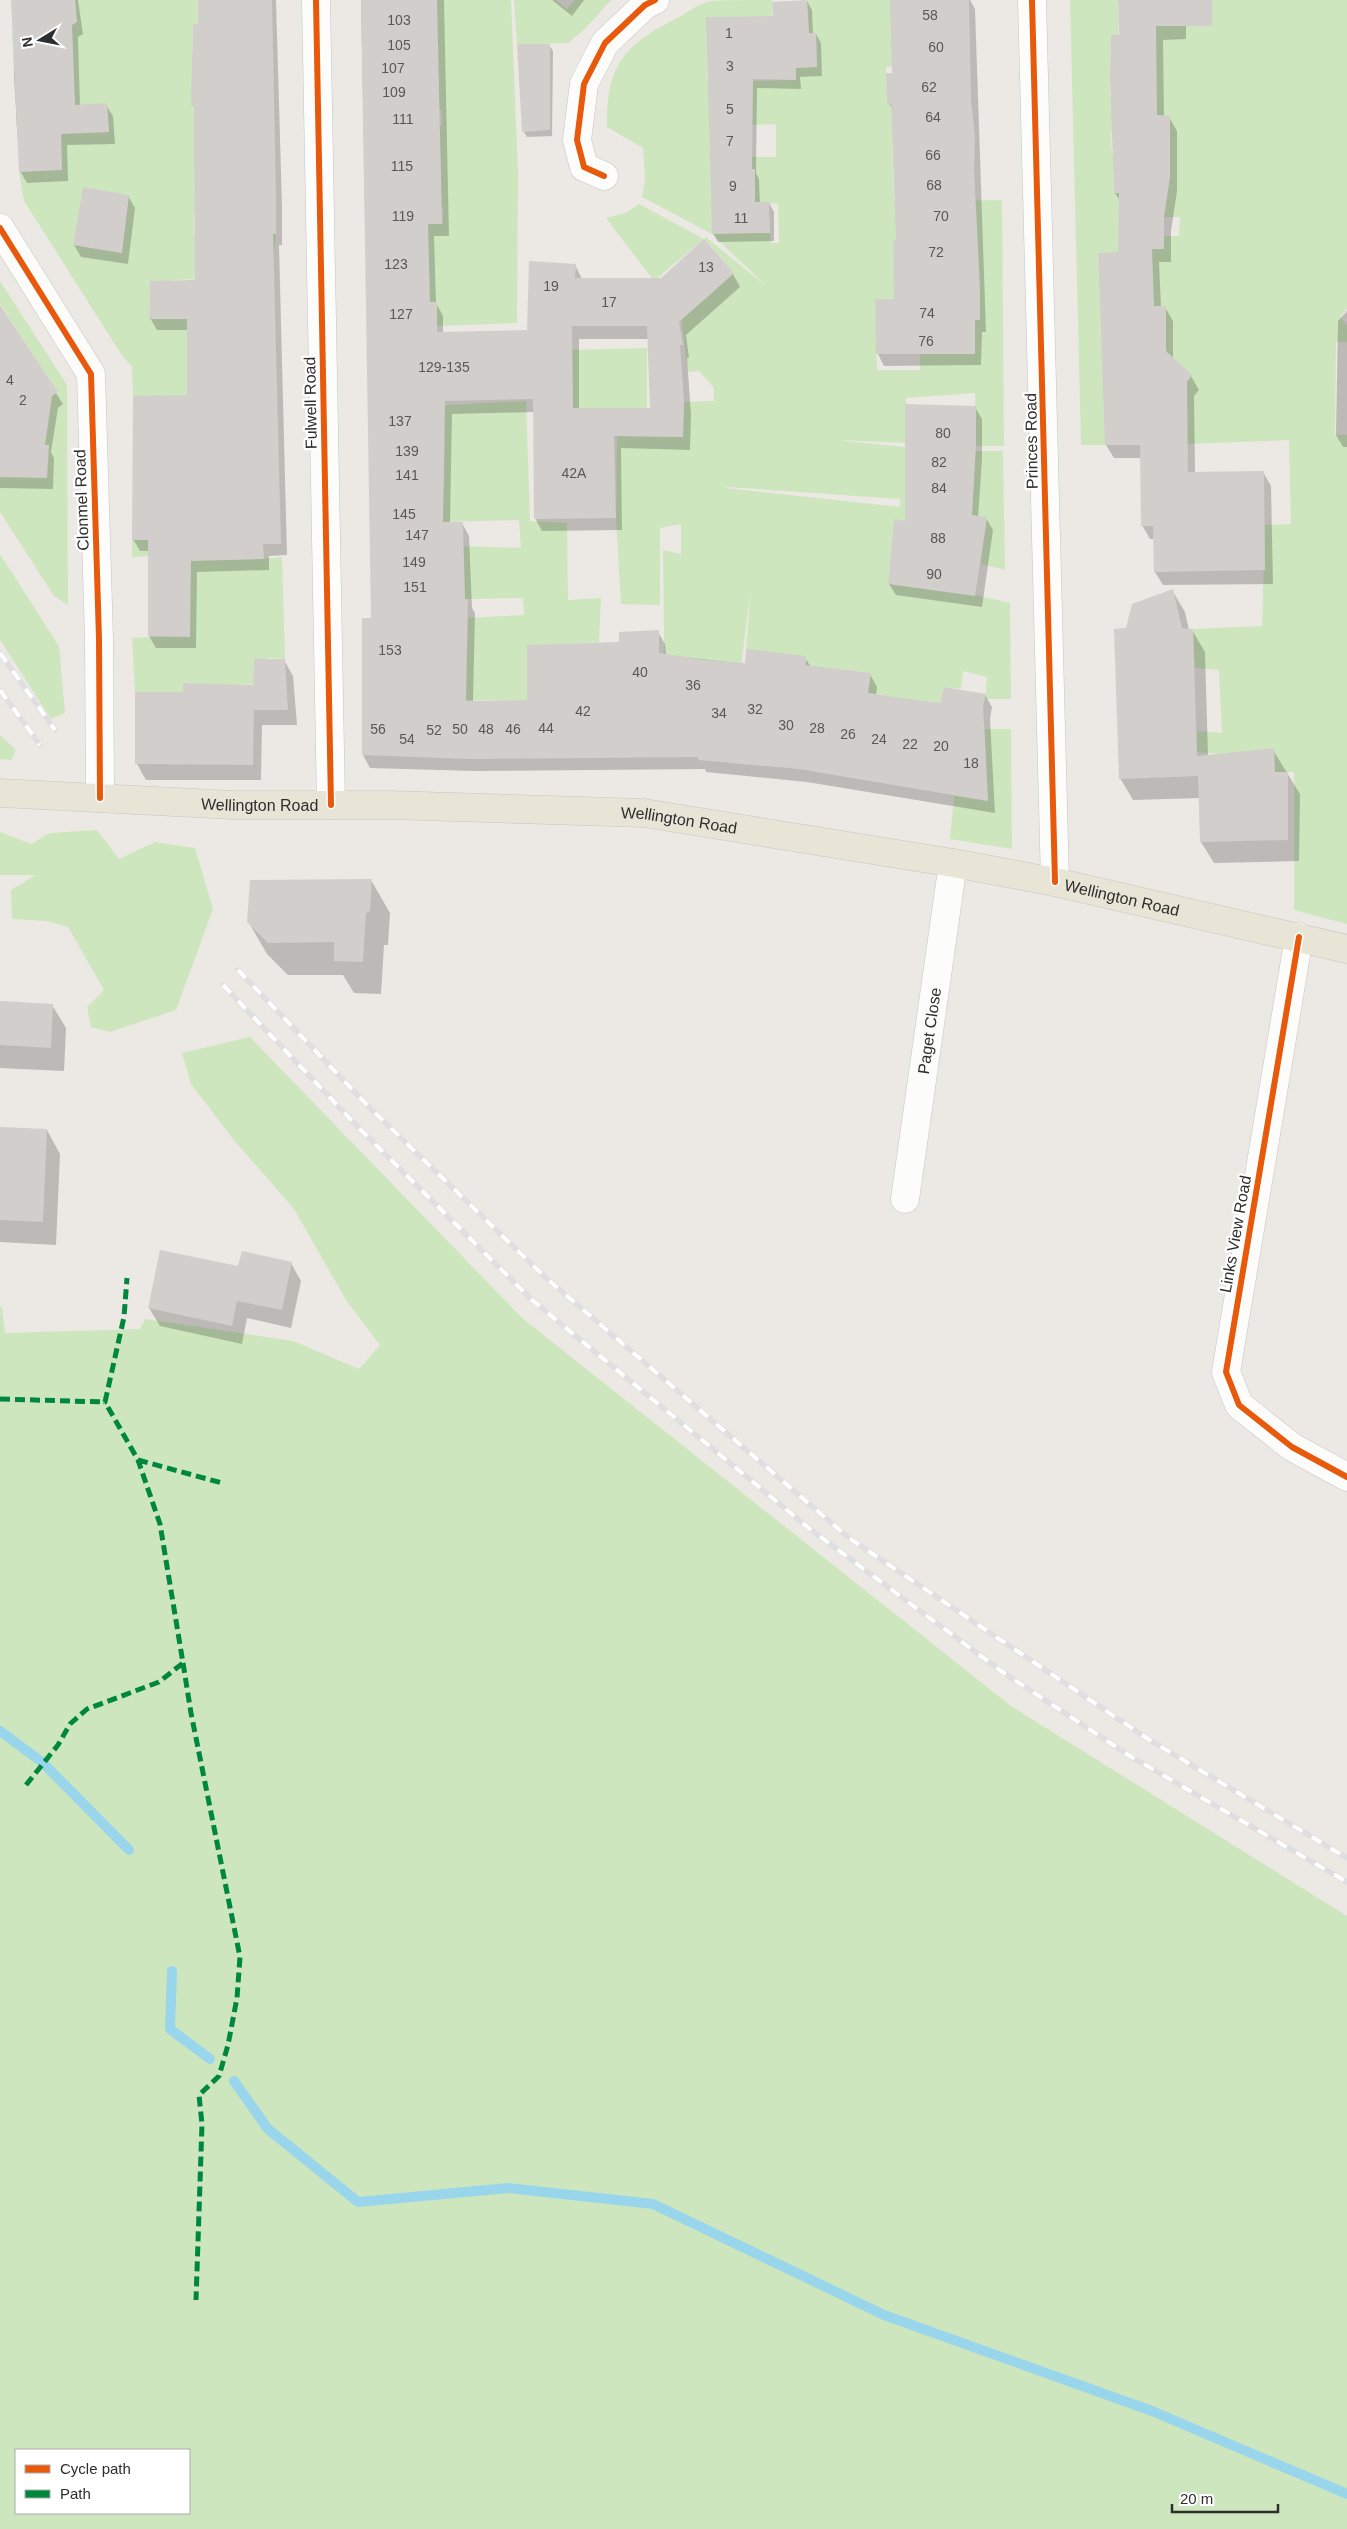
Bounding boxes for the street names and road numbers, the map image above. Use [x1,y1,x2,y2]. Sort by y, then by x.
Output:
street label: Fulwell Road [301,357,320,449]
street label: Princes Road [1022,393,1041,489]
street label: Clonmel Road [71,449,92,551]
street label: Wellington Road [201,795,318,814]
street label: Wellington Road [621,804,738,837]
street label: Wellington Road [1063,876,1181,919]
street label: Paget Close [915,986,944,1075]
street label: Links View Road [1217,1174,1254,1294]

